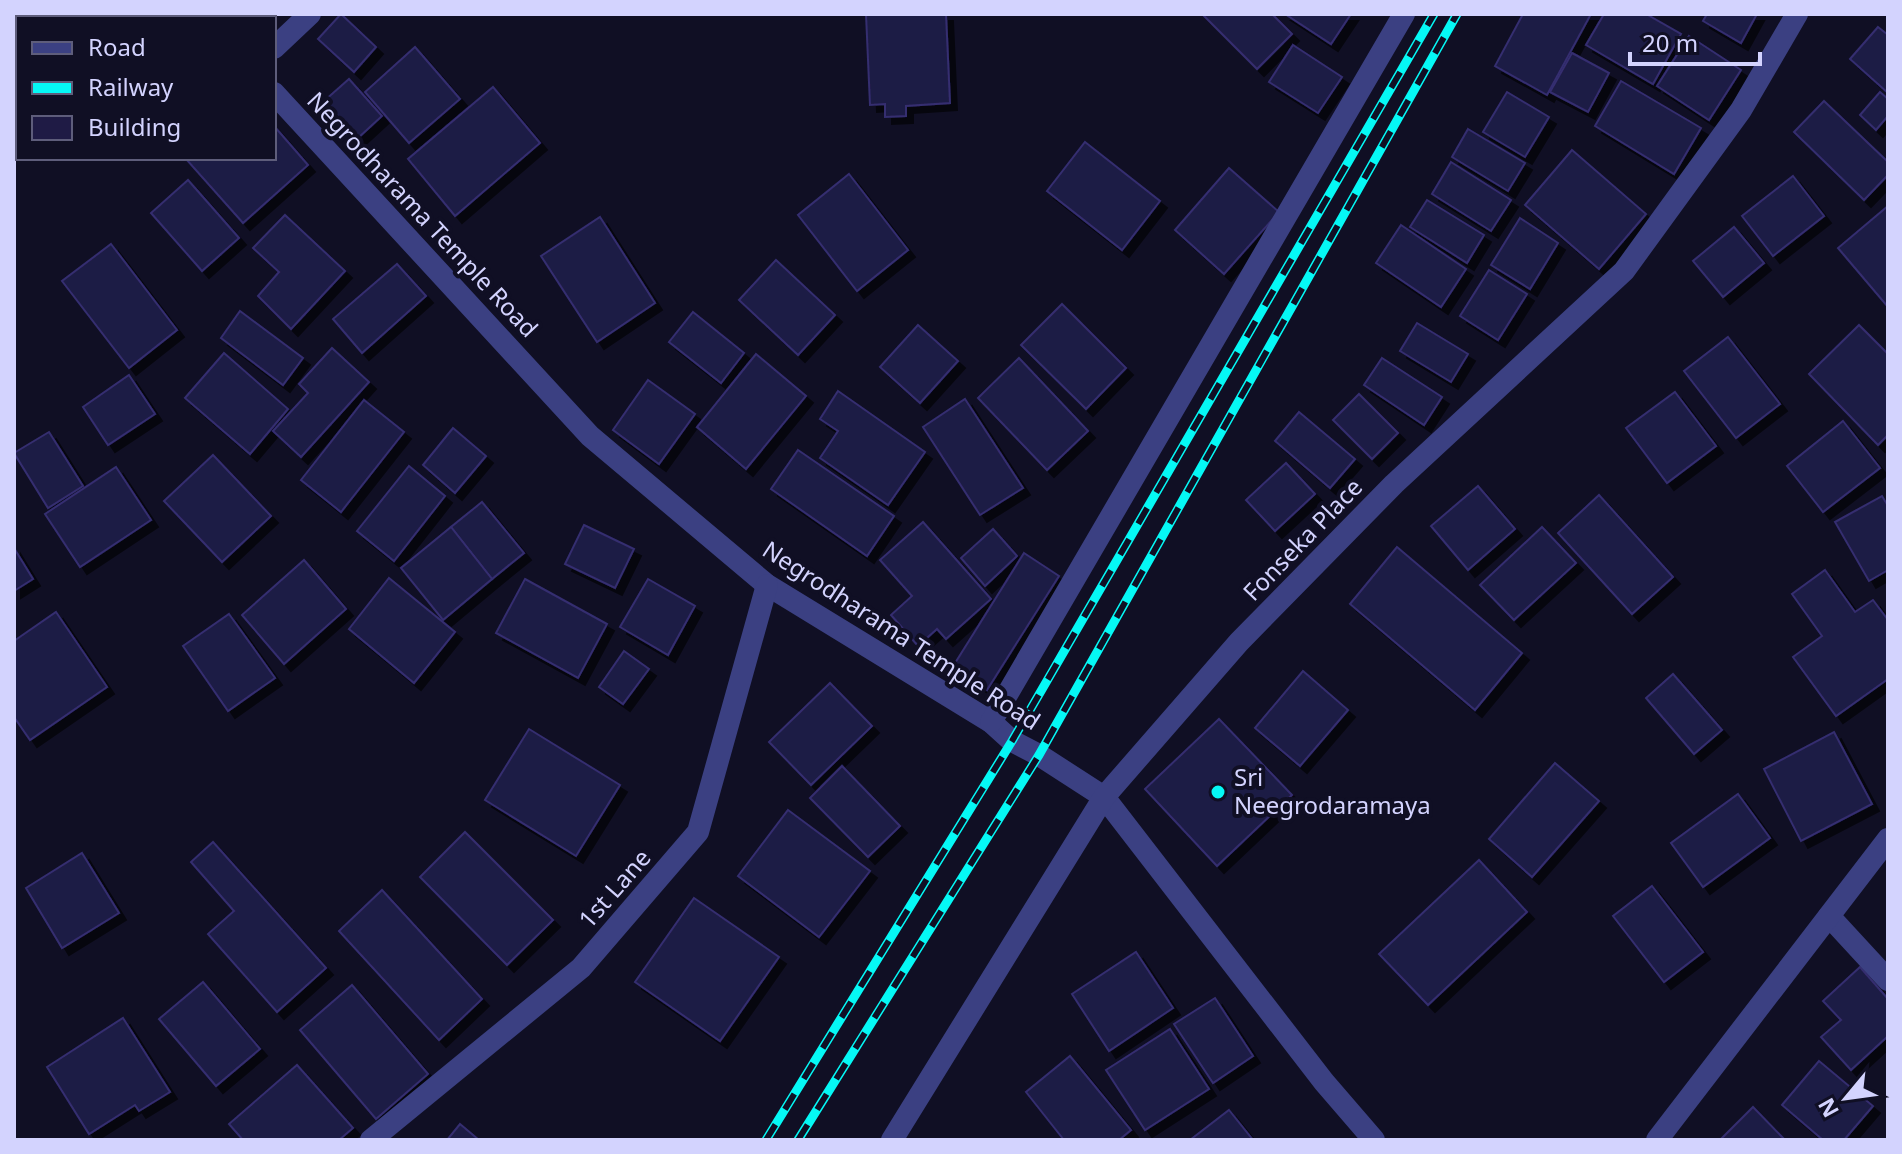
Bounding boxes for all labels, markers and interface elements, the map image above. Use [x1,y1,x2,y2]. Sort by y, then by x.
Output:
legend [16,16,276,160]
scale bar [1630,16,1760,66]
text: 20 m [1642,26,1698,59]
text: Road [88,30,146,63]
text: Railway [88,70,174,103]
street label: Negrodharama Temple Road [300,84,546,344]
text: Building [88,110,181,143]
street label: Fonseka Place [1235,470,1369,607]
street label: Negrodharama Temple Road [757,533,1047,737]
place label: Sri Neegrodaramaya [1234,760,1431,821]
marker: Sri Neegrodaramaya [1209,783,1227,801]
street label: 1st Lane [570,842,657,935]
north arrow [1806,1058,1886,1138]
text: N [1810,1093,1845,1123]

